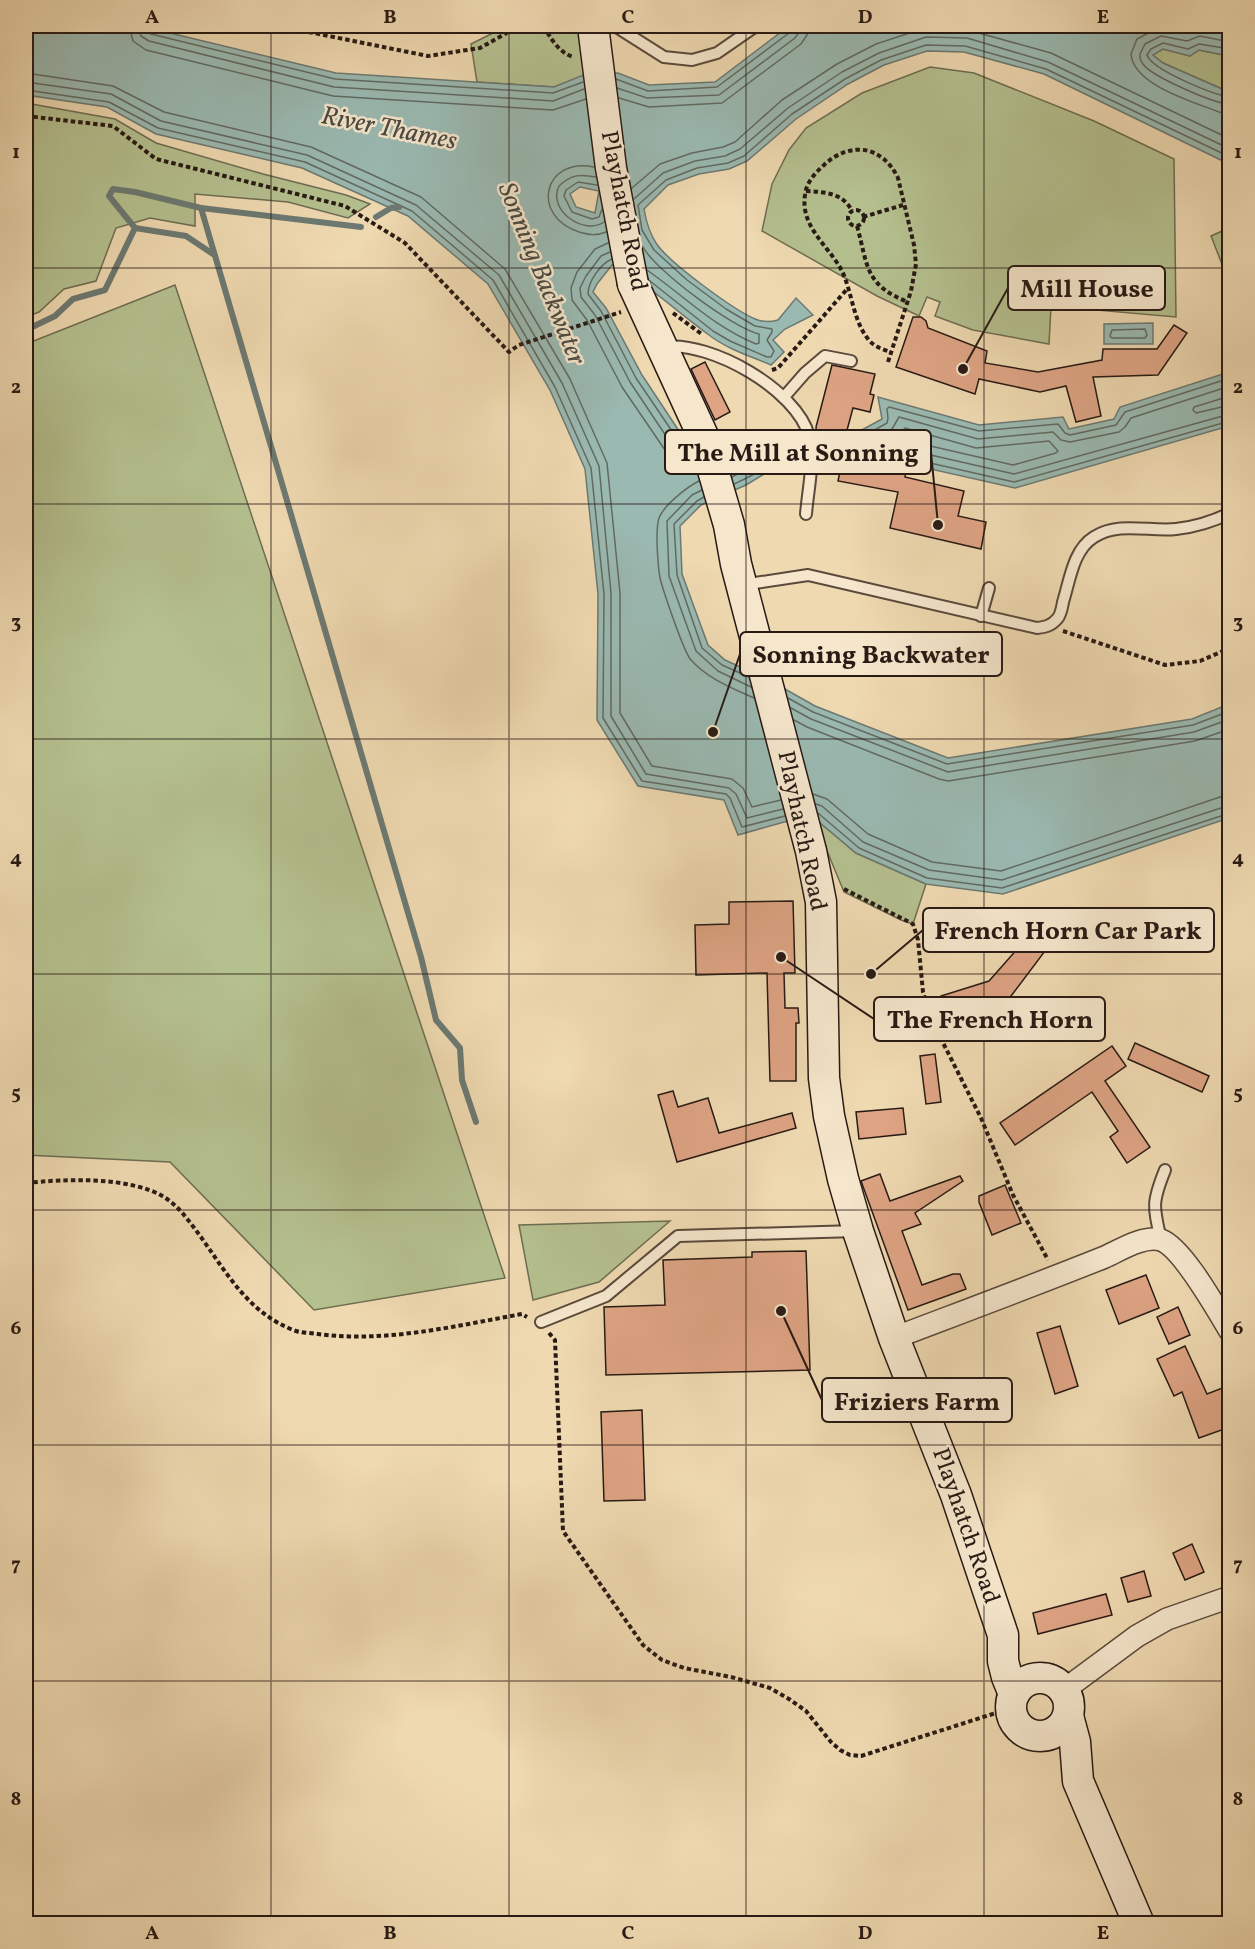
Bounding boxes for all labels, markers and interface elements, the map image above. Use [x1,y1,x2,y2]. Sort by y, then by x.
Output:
text: A [145,4,159,32]
text: B [383,4,397,32]
text: C [622,4,635,32]
text: D [858,4,872,32]
text: E [1097,4,1109,32]
water label: River Thames [318,98,460,160]
street label: Playhatch Road [591,128,655,294]
text: 1 [12,139,20,167]
text: 1 [1234,139,1242,167]
water label: Sonning Backwater [488,177,594,371]
callout: Mill House [1008,266,1165,310]
text: Mill House [1020,272,1154,308]
text: 2 [11,374,21,402]
text: 2 [1233,374,1243,402]
callout: The Mill at Sonning [665,430,931,474]
text: The Mill at Sonning [677,436,919,472]
text: 3 [11,609,21,637]
text: 3 [1233,609,1243,637]
callout: Sonning Backwater [740,632,1002,676]
text: Sonning Backwater [752,638,990,674]
street label: Playhatch Road [767,748,835,914]
text: 4 [10,845,22,873]
text: 4 [1232,845,1244,873]
callout: French Horn Car Park [923,908,1214,952]
text: French Horn Car Park [934,914,1202,950]
callout: The French Horn [874,997,1105,1041]
text: The French Horn [887,1003,1093,1039]
text: 5 [11,1080,21,1108]
text: 5 [1233,1080,1243,1108]
text: 6 [11,1315,22,1343]
text: 6 [1233,1315,1244,1343]
callout: Friziers Farm [822,1378,1012,1422]
text: Friziers Farm [834,1385,1000,1421]
street label: Playhatch Road [922,1443,1008,1609]
text: 7 [11,1551,21,1579]
text: 7 [1233,1551,1243,1579]
text: 8 [11,1786,21,1814]
text: 8 [1233,1786,1243,1814]
text: A [145,1920,159,1948]
text: B [383,1920,397,1948]
text: C [622,1920,635,1948]
text: D [858,1920,872,1948]
text: E [1097,1920,1109,1948]

